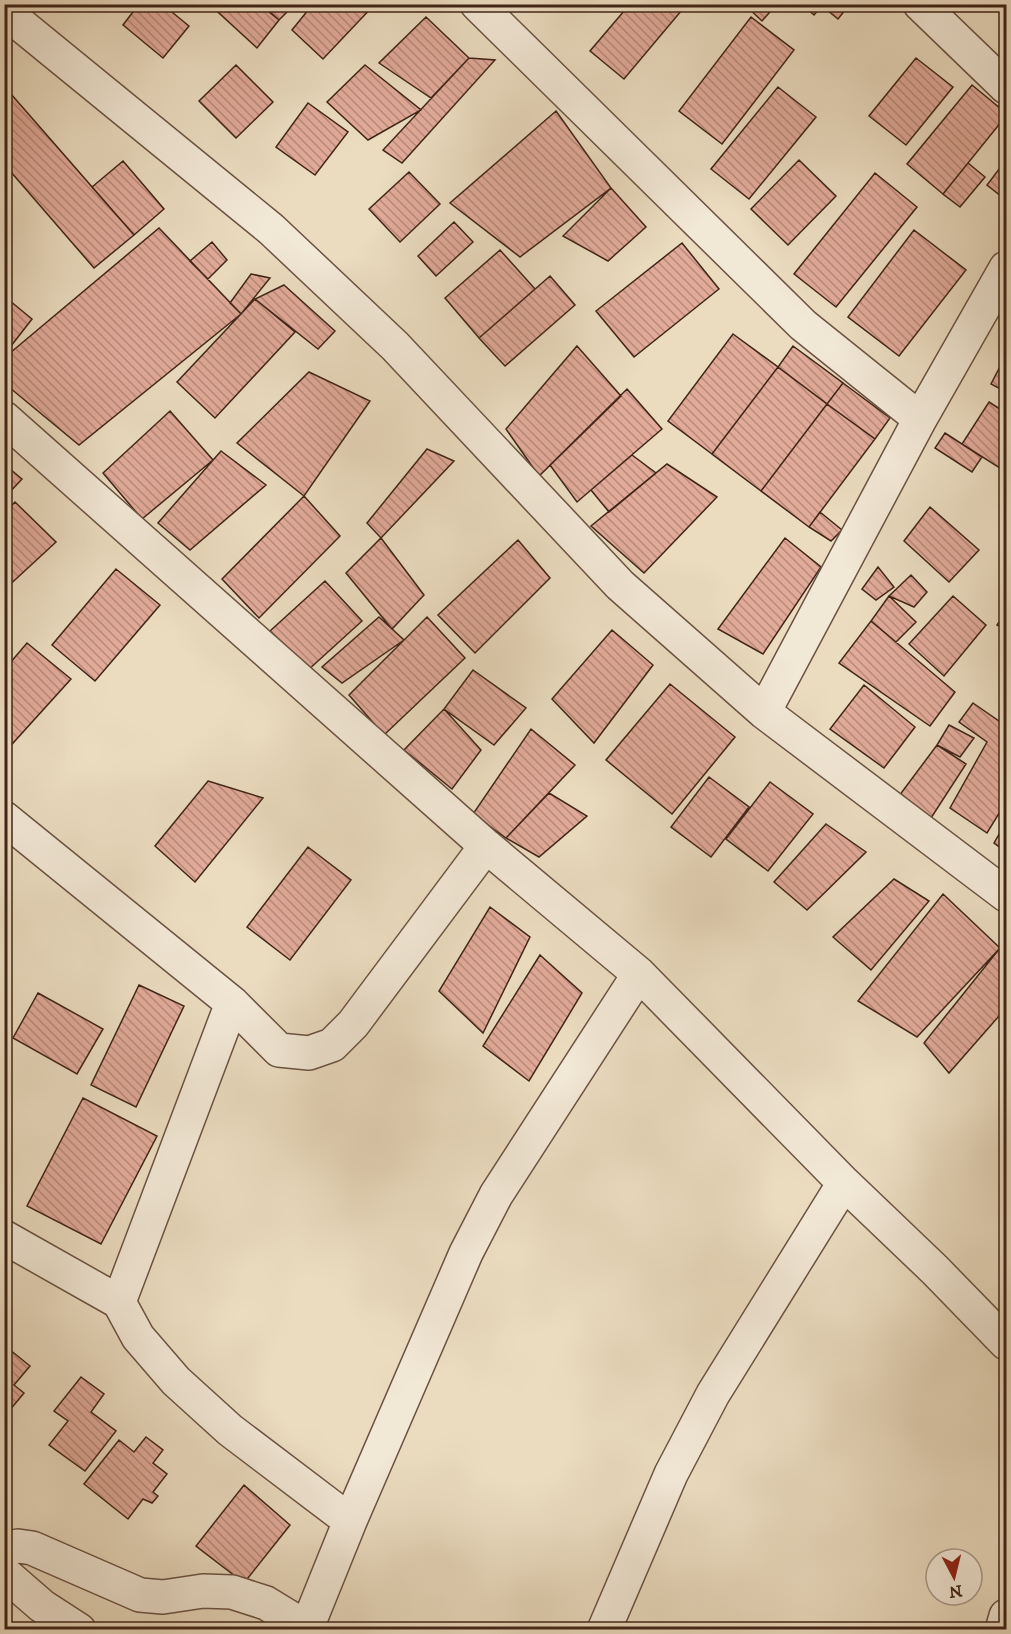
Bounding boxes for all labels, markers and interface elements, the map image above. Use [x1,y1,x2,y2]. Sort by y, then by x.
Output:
north arrow [924,1547,984,1607]
text: N [948,1580,963,1602]

